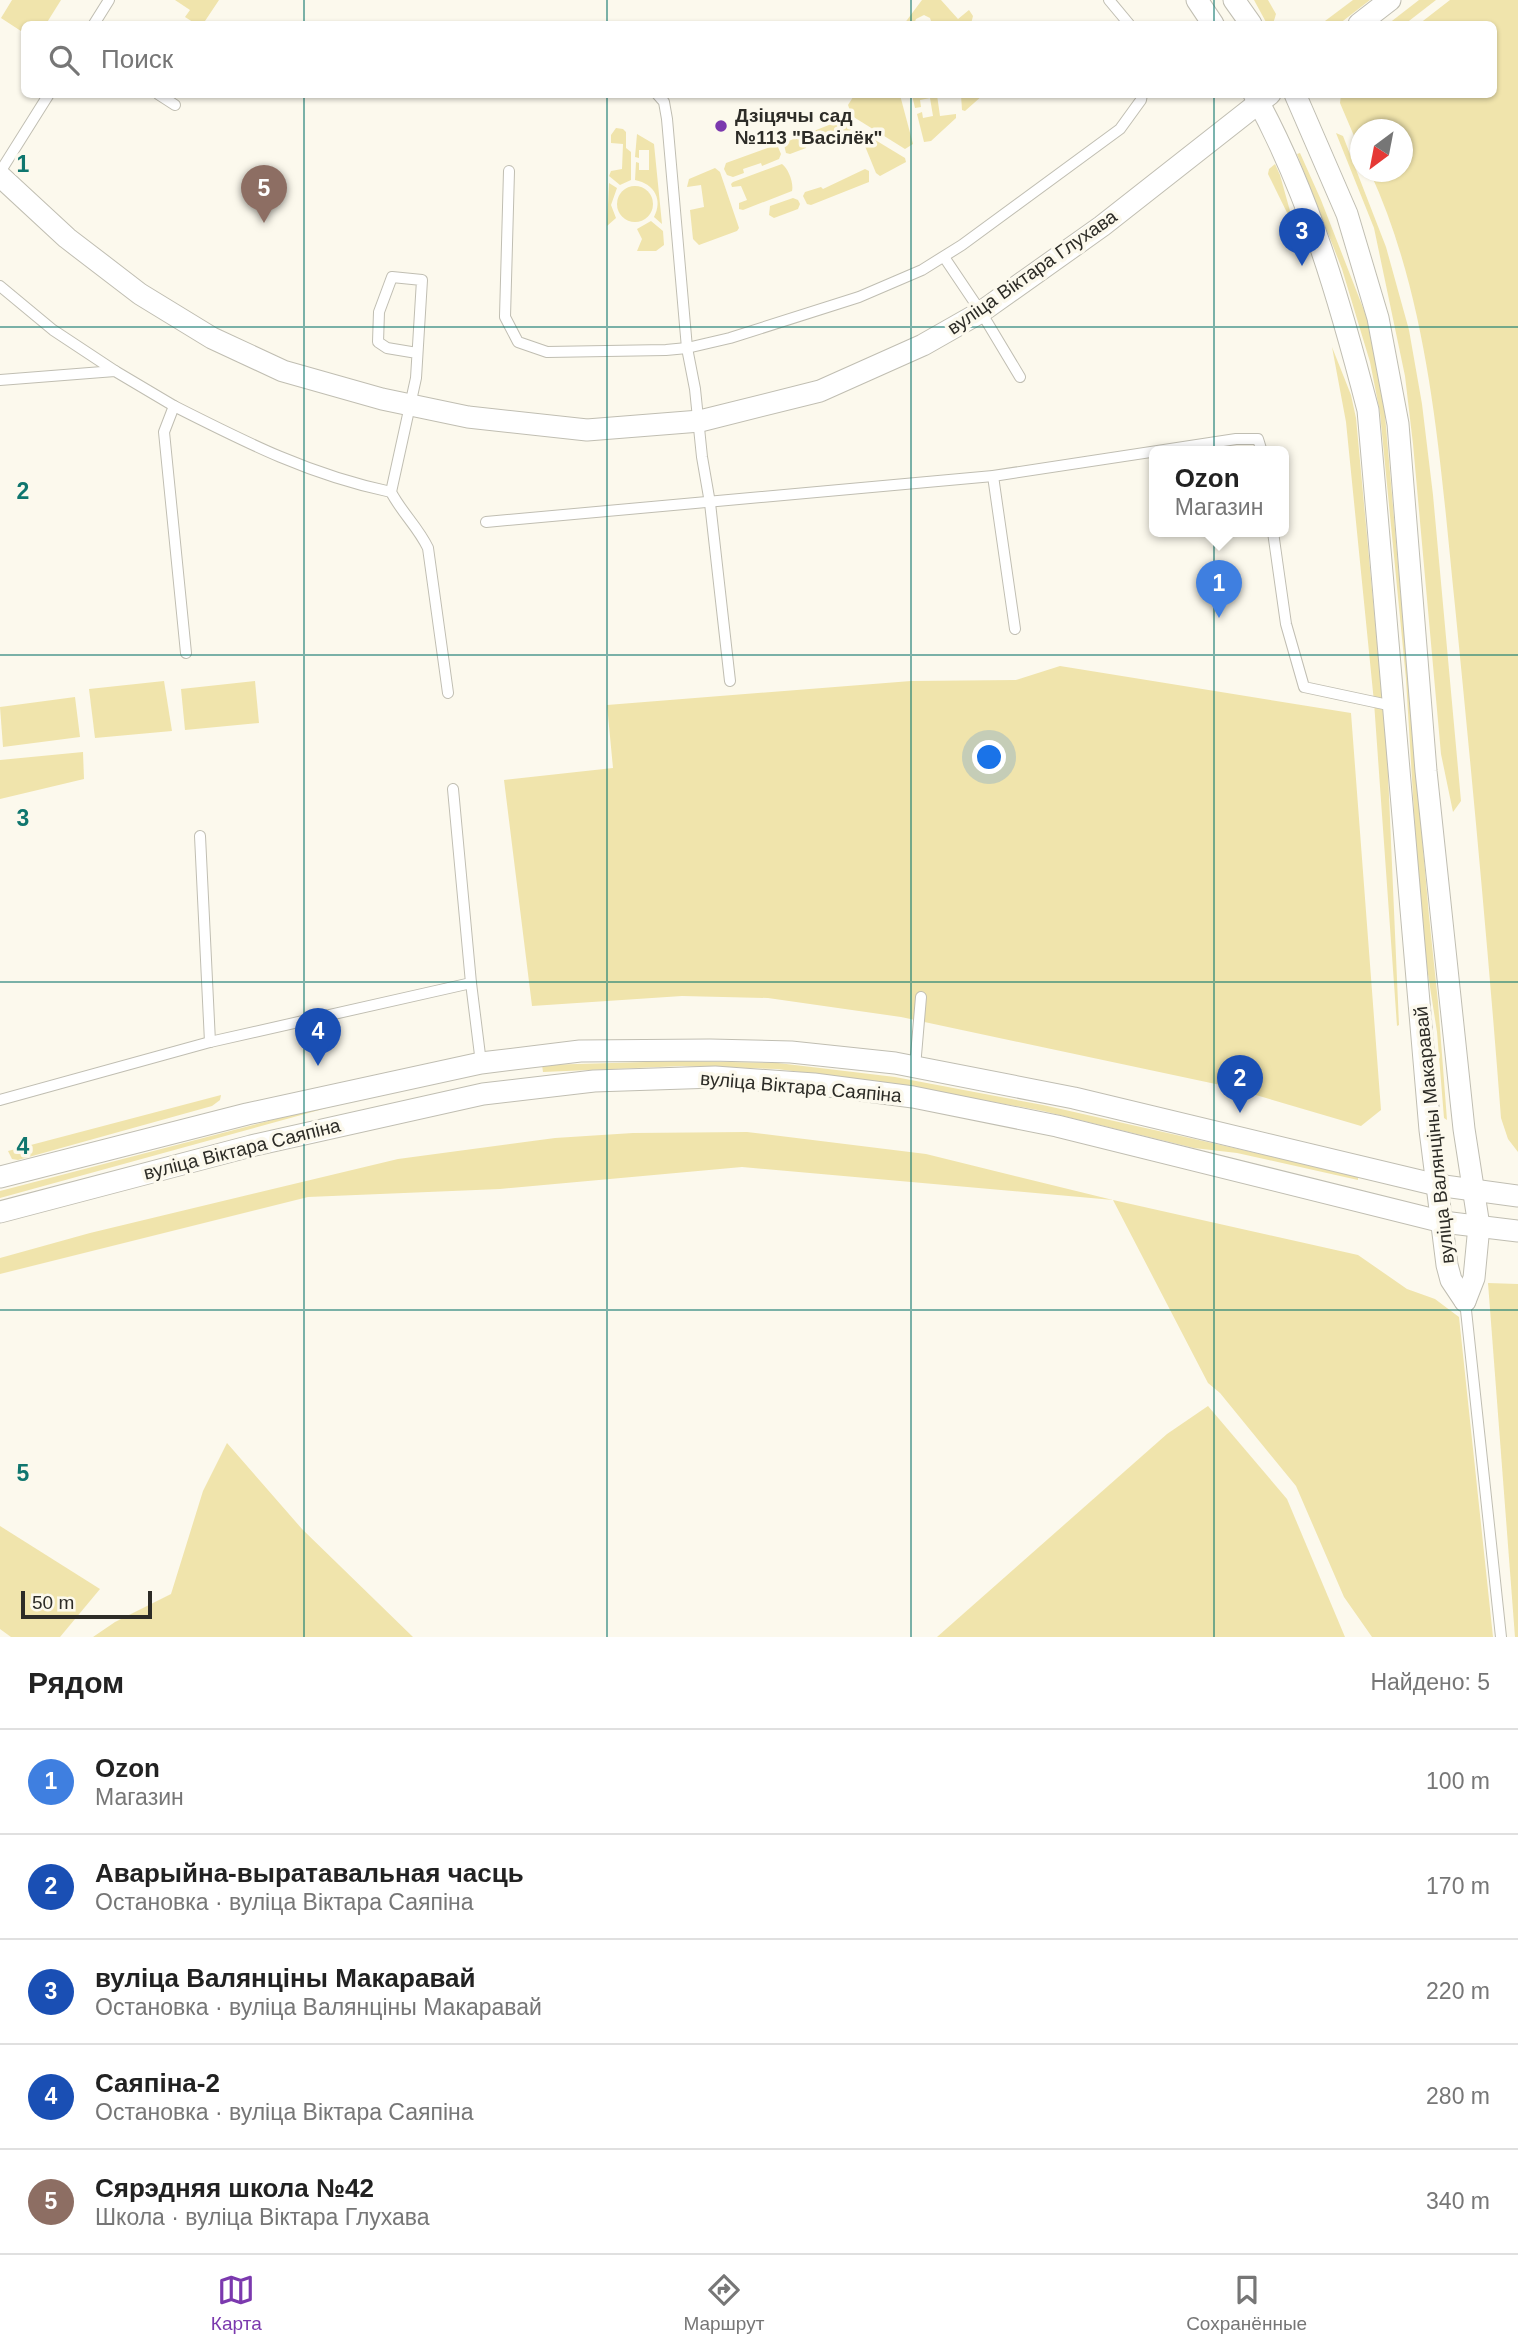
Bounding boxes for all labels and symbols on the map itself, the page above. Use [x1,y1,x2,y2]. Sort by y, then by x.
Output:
place label: Дзіцячы сад №113 "Васілёк" [735,105,882,148]
marker: Дзіцячы сад №113 "Васілёк" [713,118,729,134]
north arrow [1350,119,1413,182]
text: 1 [17,151,30,177]
pin: 5 [241,165,287,223]
street label: вуліца Віктара Глухава [943,205,1121,338]
pin: 3 [1279,208,1325,266]
text: 2 [17,478,29,504]
pin: 1 [1196,560,1242,618]
your location [972,740,1006,774]
text: 3 [17,805,29,831]
street label: вуліца Валянціны Макаравай [1410,1005,1458,1265]
pin: 4 [295,1008,341,1066]
pin: 2 [1217,1055,1263,1113]
street label: вуліца Віктара Саяпіна [699,1068,903,1106]
street label: вуліца Віктара Саяпіна [141,1114,343,1184]
text: 4 [17,1133,30,1159]
text: 5 [17,1460,30,1486]
scale bar [21,1588,152,1620]

